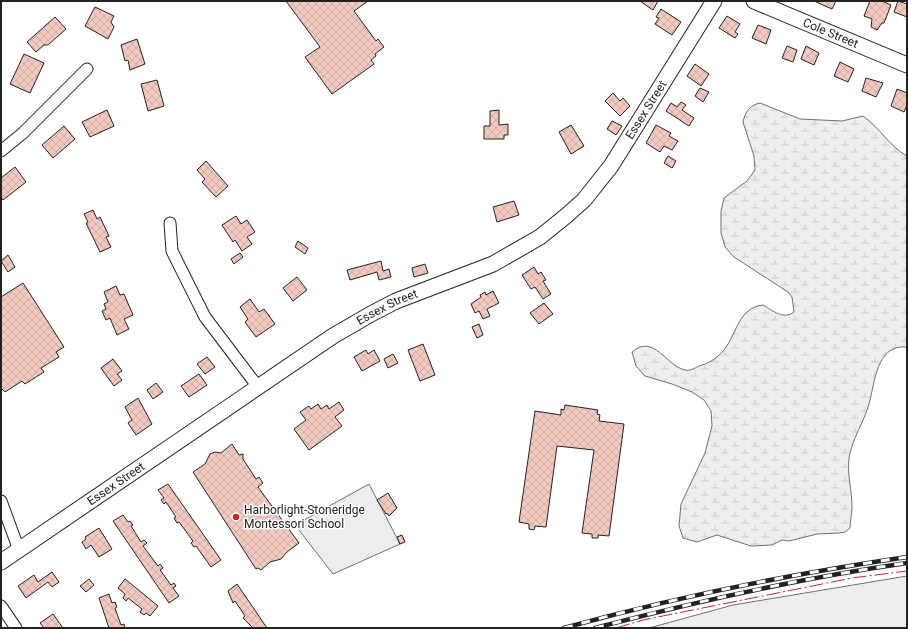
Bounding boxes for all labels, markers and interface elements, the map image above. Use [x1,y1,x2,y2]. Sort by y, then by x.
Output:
street label: Cole Street [801,15,860,51]
street label: Essex Street [623,78,670,142]
street label: Essex Street [354,286,420,328]
street label: Essex Street [85,459,147,508]
place label: Harborlight-Stoneridge Montessori School [244,503,365,531]
marker: Harborlight-Stoneridge Montessori School [231,512,241,522]

